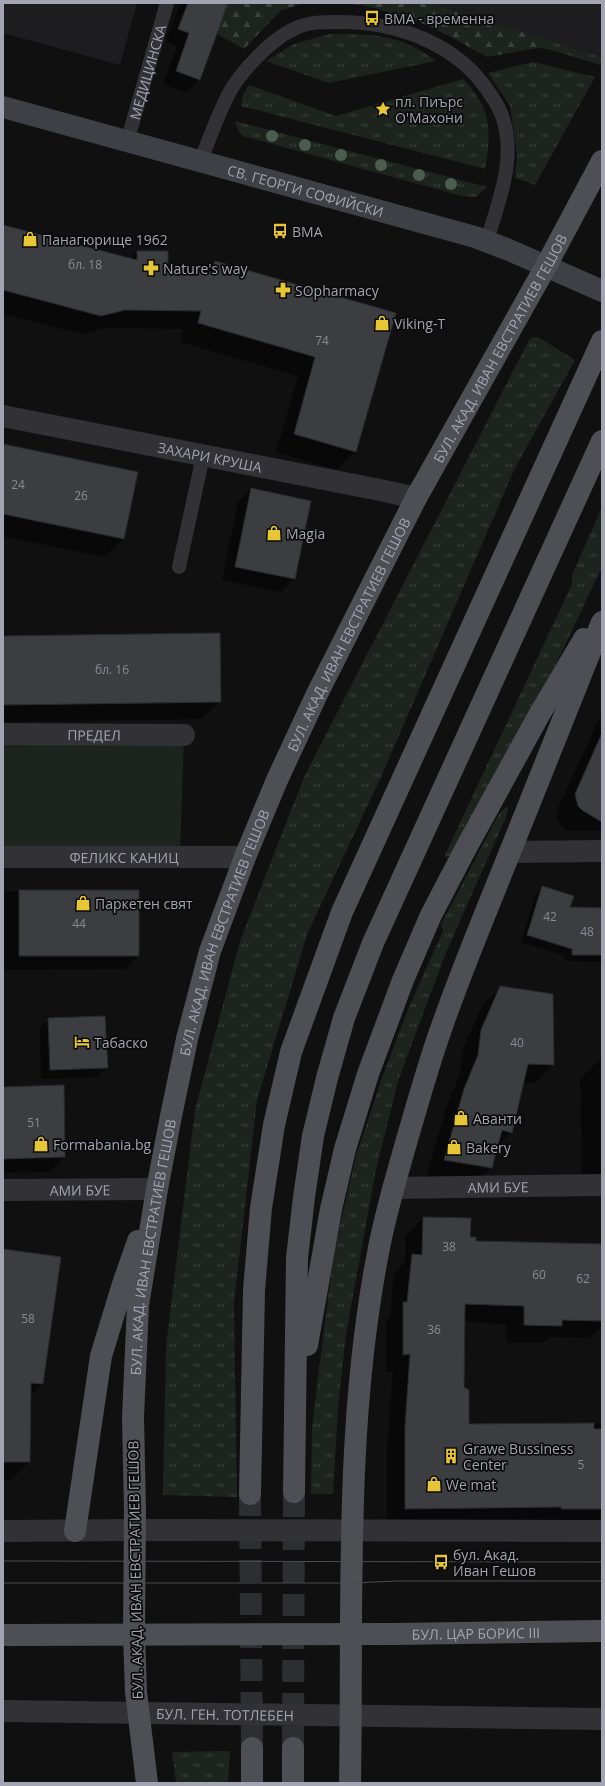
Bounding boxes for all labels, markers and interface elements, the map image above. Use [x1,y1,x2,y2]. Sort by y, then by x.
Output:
bus stop icon: ВМА - временна [363,9,381,27]
place label: ВМА - временна [384,9,494,28]
street label: МЕДИЦИНСКА [124,22,170,122]
place label: пл. Пиърс О'Махони [395,92,463,127]
place icon: пл. Пиърс О'Махони [374,100,392,118]
street label: СВ. ГЕОРГИ СОФИЙСКИ [225,160,386,221]
bus stop icon: ВМА [271,222,289,240]
place label: ВМА [292,222,323,241]
shop icon: Панагюрище 1962 [21,230,39,248]
place label: Панагюрище 1962 [42,230,168,249]
street label: БУЛ. АКАД. ИВАН ЕВСТРАТИЕВ ГЕШОВ [428,231,571,466]
house number: бл. 18 [68,256,102,273]
pharmacy icon: Nature's way [142,259,160,277]
place label: Nature's way [163,259,248,278]
pharmacy icon: SOpharmacy [274,281,292,299]
place label: SOpharmacy [295,281,380,300]
shop icon: Viking-T [373,314,391,332]
place label: Viking-T [394,314,445,333]
house number: 74 [315,332,329,349]
street label: ЗАХАРИ КРУША [156,437,264,476]
house number: 24 [11,476,25,493]
house number: 26 [74,487,88,504]
street label: БУЛ. АКАД. ИВАН ЕВСТРАТИЕВ ГЕШОВ [282,514,414,755]
shop icon: Magia [265,524,283,542]
place label: Magia [286,524,325,543]
house number: бл. 16 [95,661,129,678]
street label: ПРЕДЕЛ [67,725,121,744]
street label: БУЛ. АКАД. ИВАН ЕВСТРАТИЕВ ГЕШОВ [174,806,273,1057]
street label: ФЕЛИКС КАНИЦ [69,848,179,867]
shop icon: Паркетен свят [74,894,92,912]
place label: Паркетен свят [95,894,193,913]
house number: 42 [543,908,557,925]
house number: 44 [72,915,86,932]
house number: 48 [580,923,594,940]
hotel icon: Табаско [73,1033,91,1051]
place label: Табаско [94,1033,148,1052]
house number: 40 [510,1034,524,1051]
shop icon: Аванти [452,1109,470,1127]
place label: Аванти [473,1109,522,1128]
house number: 51 [27,1114,41,1131]
street label: БУЛ. АКАД. ИВАН ЕВСТРАТИЕВ ГЕШОВ [125,1117,180,1376]
shop icon: Formabania.bg [32,1135,50,1153]
place label: Formabania.bg [53,1135,152,1154]
shop icon: Bakery [445,1138,463,1156]
place label: Bakery [466,1138,512,1157]
street label: АМИ БУЕ [467,1177,528,1196]
street label: АМИ БУЕ [50,1180,110,1199]
house number: 38 [442,1238,456,1255]
house number: 60 [532,1266,546,1283]
house number: 62 [576,1270,590,1287]
house number: 58 [21,1310,35,1327]
house number: 36 [427,1321,441,1338]
place label: Grawe Bussiness Center [463,1439,574,1474]
street label: БУЛ. АКАД. ИВАН ЕВСТРАТИЕВ ГЕШОВ [123,1440,147,1700]
building icon: Grawe Bussiness Center [442,1447,460,1465]
house number: 5 [578,1456,585,1473]
shop icon: We mat [425,1475,443,1493]
place label: We mat [446,1475,496,1494]
place label: бул. Акад. Иван Гешов [453,1545,536,1580]
bus stop icon: бул. Акад. Иван Гешов [432,1553,450,1571]
street label: БУЛ. ЦАР БОРИС III [412,1622,540,1643]
street label: БУЛ. ГЕН. ТОТЛЕБЕН [156,1704,294,1724]

